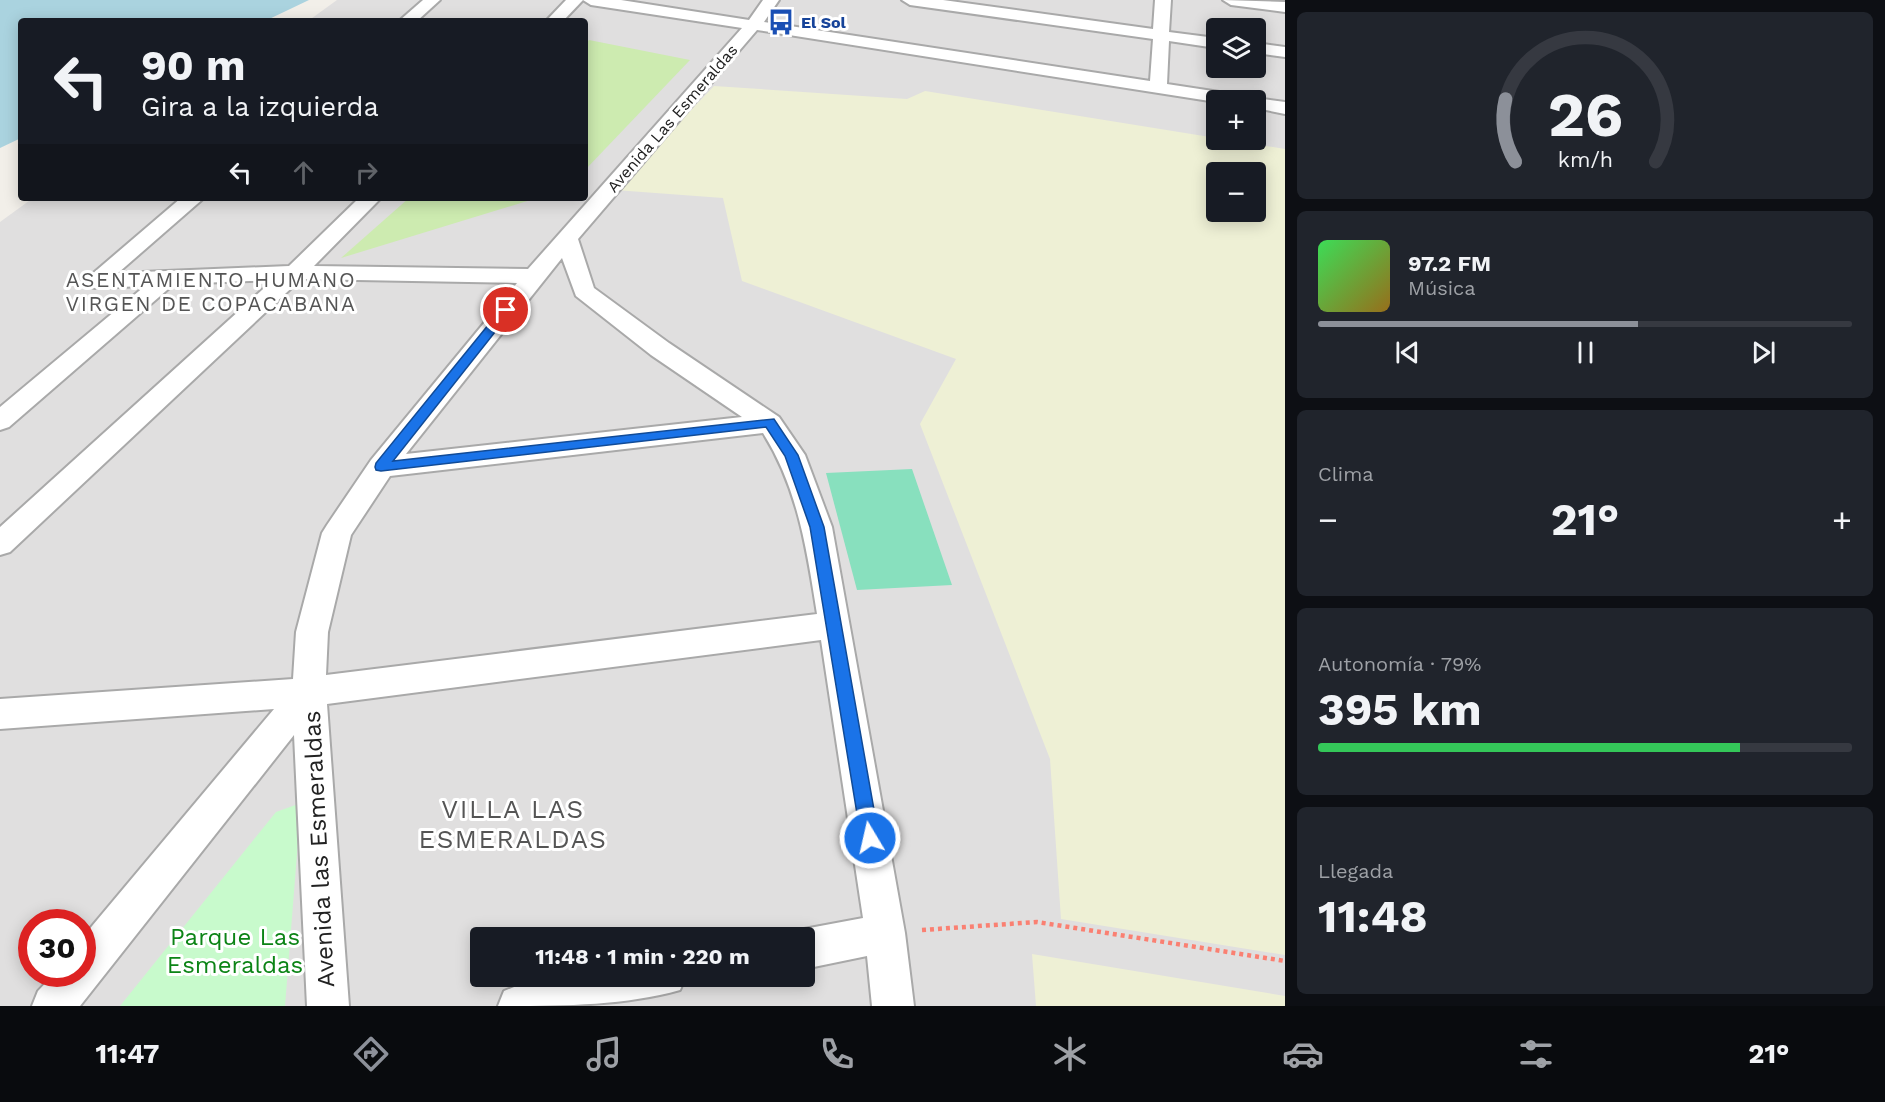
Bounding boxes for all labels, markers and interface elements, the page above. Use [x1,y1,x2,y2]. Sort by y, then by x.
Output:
bus stop icon: El Sol [766,7,796,37]
place label: El Sol [801,13,847,32]
map controls [1206,18,1266,222]
button: layers [1206,18,1266,78]
text: 90 m [141,41,245,90]
street label: Avenida Las Esmeraldas [603,41,742,196]
icon: left [42,42,120,120]
text: 26 [1547,79,1623,152]
button: + [1206,90,1266,150]
text: Gira a la izquierda [141,91,379,123]
text: km/h [1557,148,1613,173]
icon: left [224,156,257,189]
icon: ahead [287,156,320,189]
icon: right [350,156,383,189]
button: − [1206,162,1266,222]
text: 97.2 FM [1408,251,1491,276]
district label: ASENTAMIENTO HUMANO VIRGEN DE COPACABANA [66,267,356,316]
text: Música [1408,276,1476,300]
pin [480,284,531,335]
icon: arrive [489,293,522,326]
icon: previous [1391,336,1424,369]
icon: pause [1569,336,1602,369]
icon: next [1747,336,1780,369]
text: Clima [1318,462,1374,486]
text: 21° [1551,493,1619,546]
text: − [1318,500,1338,539]
text: + [1832,500,1852,539]
text: Autonomía · 79% [1318,652,1481,676]
text: 395 km [1318,683,1482,736]
street label: Avenida las Esmeraldas [298,710,340,988]
district label: VILLA LAS ESMERALDAS [419,794,607,854]
position arrow [838,806,902,870]
text: Llegada [1318,859,1393,883]
text: 11:48 [1318,890,1428,943]
speed limit sign: 30 [18,909,96,987]
park label: Parque Las Esmeraldas [167,923,303,979]
text: 11:48 · 1 min · 220 m [535,944,750,969]
icon: directions [350,1033,392,1075]
icon: music [583,1033,625,1075]
icon: phone [816,1033,858,1075]
icon: climate [1049,1033,1091,1075]
icon: car [1282,1033,1324,1075]
icon: filters [1515,1033,1557,1075]
text: 11:47 [95,1038,159,1070]
text: 21° [1748,1038,1789,1070]

